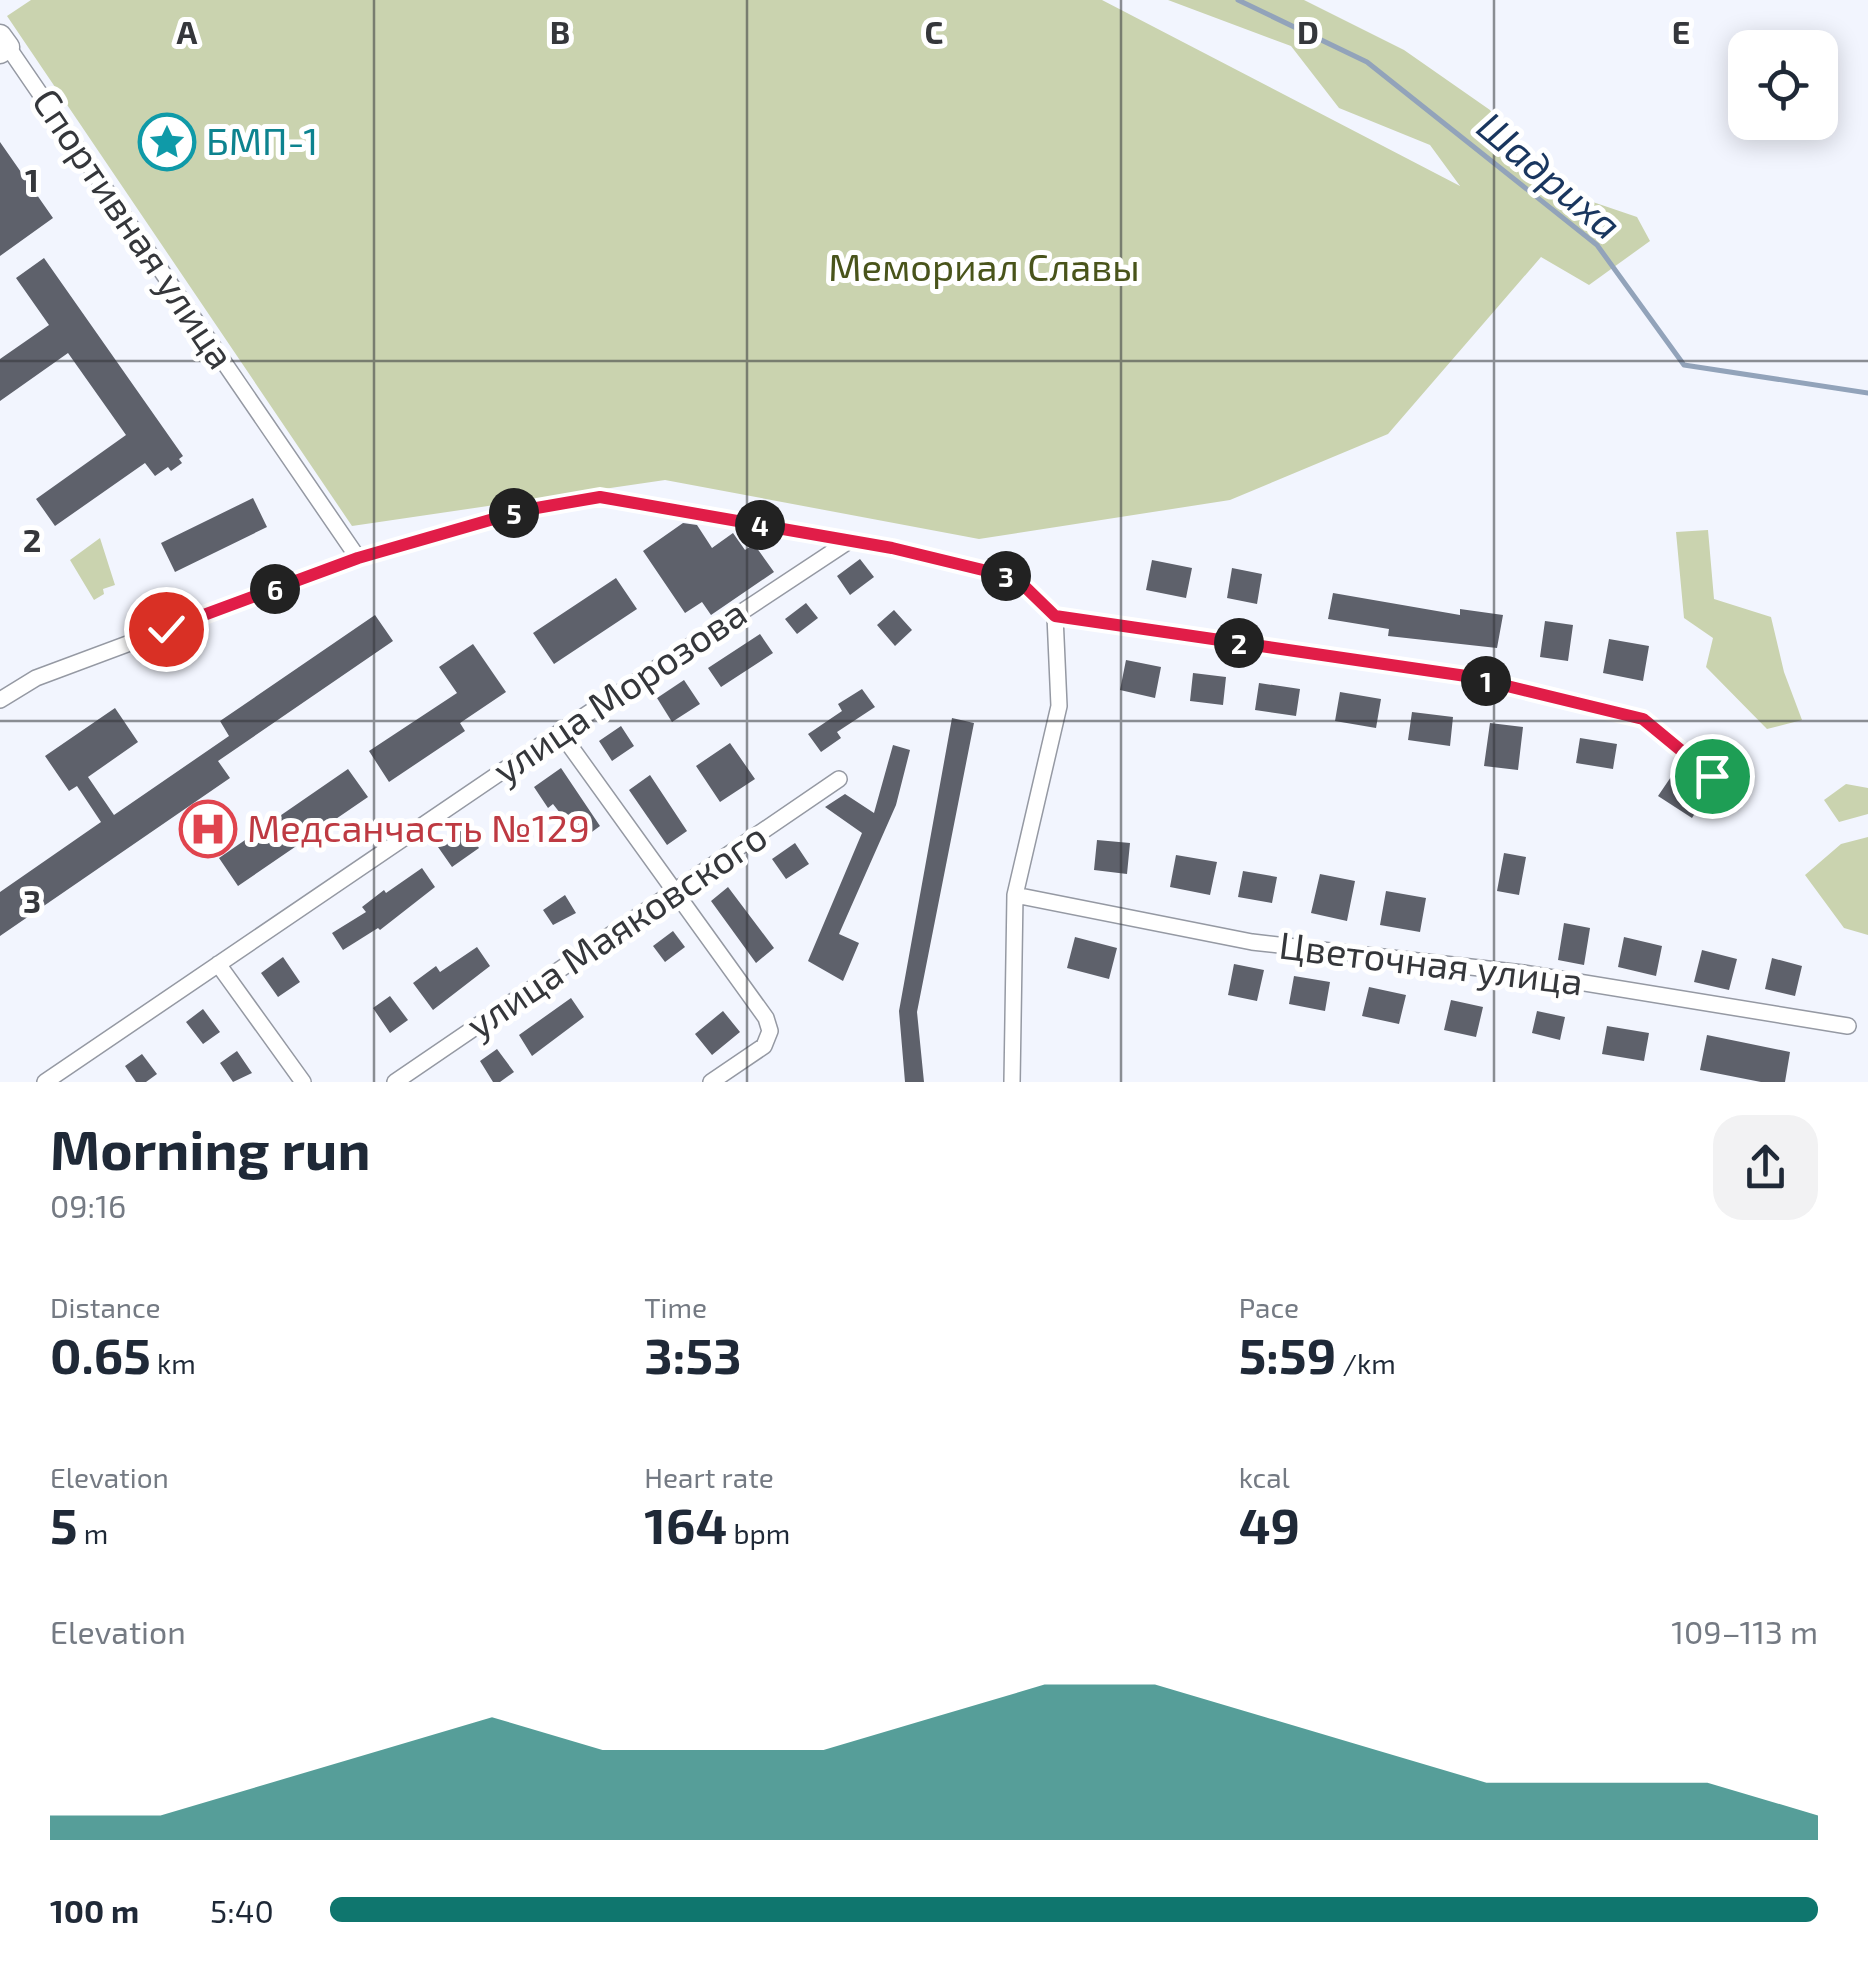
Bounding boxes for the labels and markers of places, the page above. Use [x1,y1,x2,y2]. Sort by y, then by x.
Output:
place icon: БМП-1 [137,112,197,172]
place label: БМП-1 [206,117,318,163]
pin: 5 [489,488,539,538]
pin: 4 [735,500,785,550]
pin: 3 [981,551,1031,601]
pin: 6 [250,564,300,614]
pin [124,587,209,672]
pin: 2 [1214,618,1264,668]
pin: 1 [1461,656,1511,706]
pin [1670,734,1755,819]
hospital icon: Медсанчасть №129 [178,799,238,859]
place label: Медсанчасть №129 [247,804,590,850]

